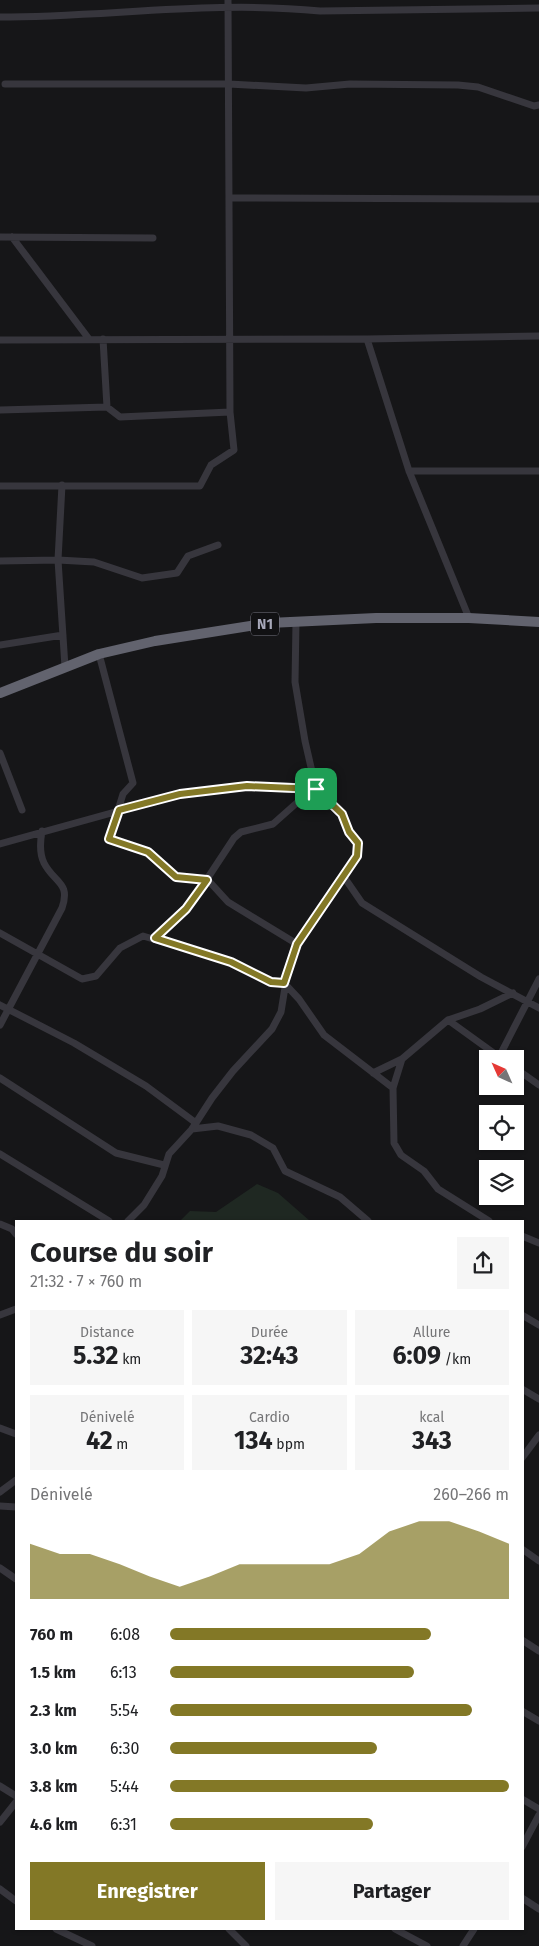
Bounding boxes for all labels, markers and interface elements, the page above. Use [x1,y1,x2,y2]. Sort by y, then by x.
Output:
road number: N1 [251,612,279,636]
pin [295,768,337,810]
icon: arrive [302,775,330,803]
north arrow [479,1050,524,1095]
map controls [479,1050,524,1205]
button: locate [479,1105,524,1150]
button: layers [479,1160,524,1205]
text: Course du soir [30,1236,213,1269]
button: share [457,1237,509,1289]
text: 21:32 · 7 × 760 m [30,1272,142,1291]
text: Distance [80,1324,134,1341]
text: Durée [251,1324,288,1341]
text: Allure [413,1324,450,1341]
text: 5.32 [73,1341,118,1371]
text: 32:43 [240,1341,299,1371]
text: 6:09 [393,1341,441,1371]
text: km [118,1351,141,1368]
text: /km [441,1351,471,1368]
text: Dénivelé [80,1409,135,1426]
text: Cardio [249,1409,290,1426]
text: kcal [419,1409,444,1426]
text: 42 [86,1426,113,1456]
text: 134 [234,1426,273,1456]
text: 343 [412,1426,452,1456]
text: m [113,1436,128,1453]
text: bpm [273,1436,305,1453]
text: Dénivelé [30,1485,93,1504]
text: 260–266 m [433,1485,509,1504]
text: 760 m [30,1625,73,1644]
text: 6:08 [110,1625,140,1644]
text: 1.5 km [30,1663,76,1682]
text: 6:13 [110,1663,137,1682]
text: 2.3 km [30,1701,77,1720]
text: 5:54 [110,1701,138,1720]
text: 3.0 km [30,1739,77,1758]
text: 6:30 [110,1739,139,1758]
text: 3.8 km [30,1777,78,1796]
text: 5:44 [110,1777,139,1796]
text: 4.6 km [30,1815,78,1834]
text: 6:31 [110,1815,137,1834]
button: Enregistrer [30,1862,265,1920]
button: Partager [275,1862,509,1920]

